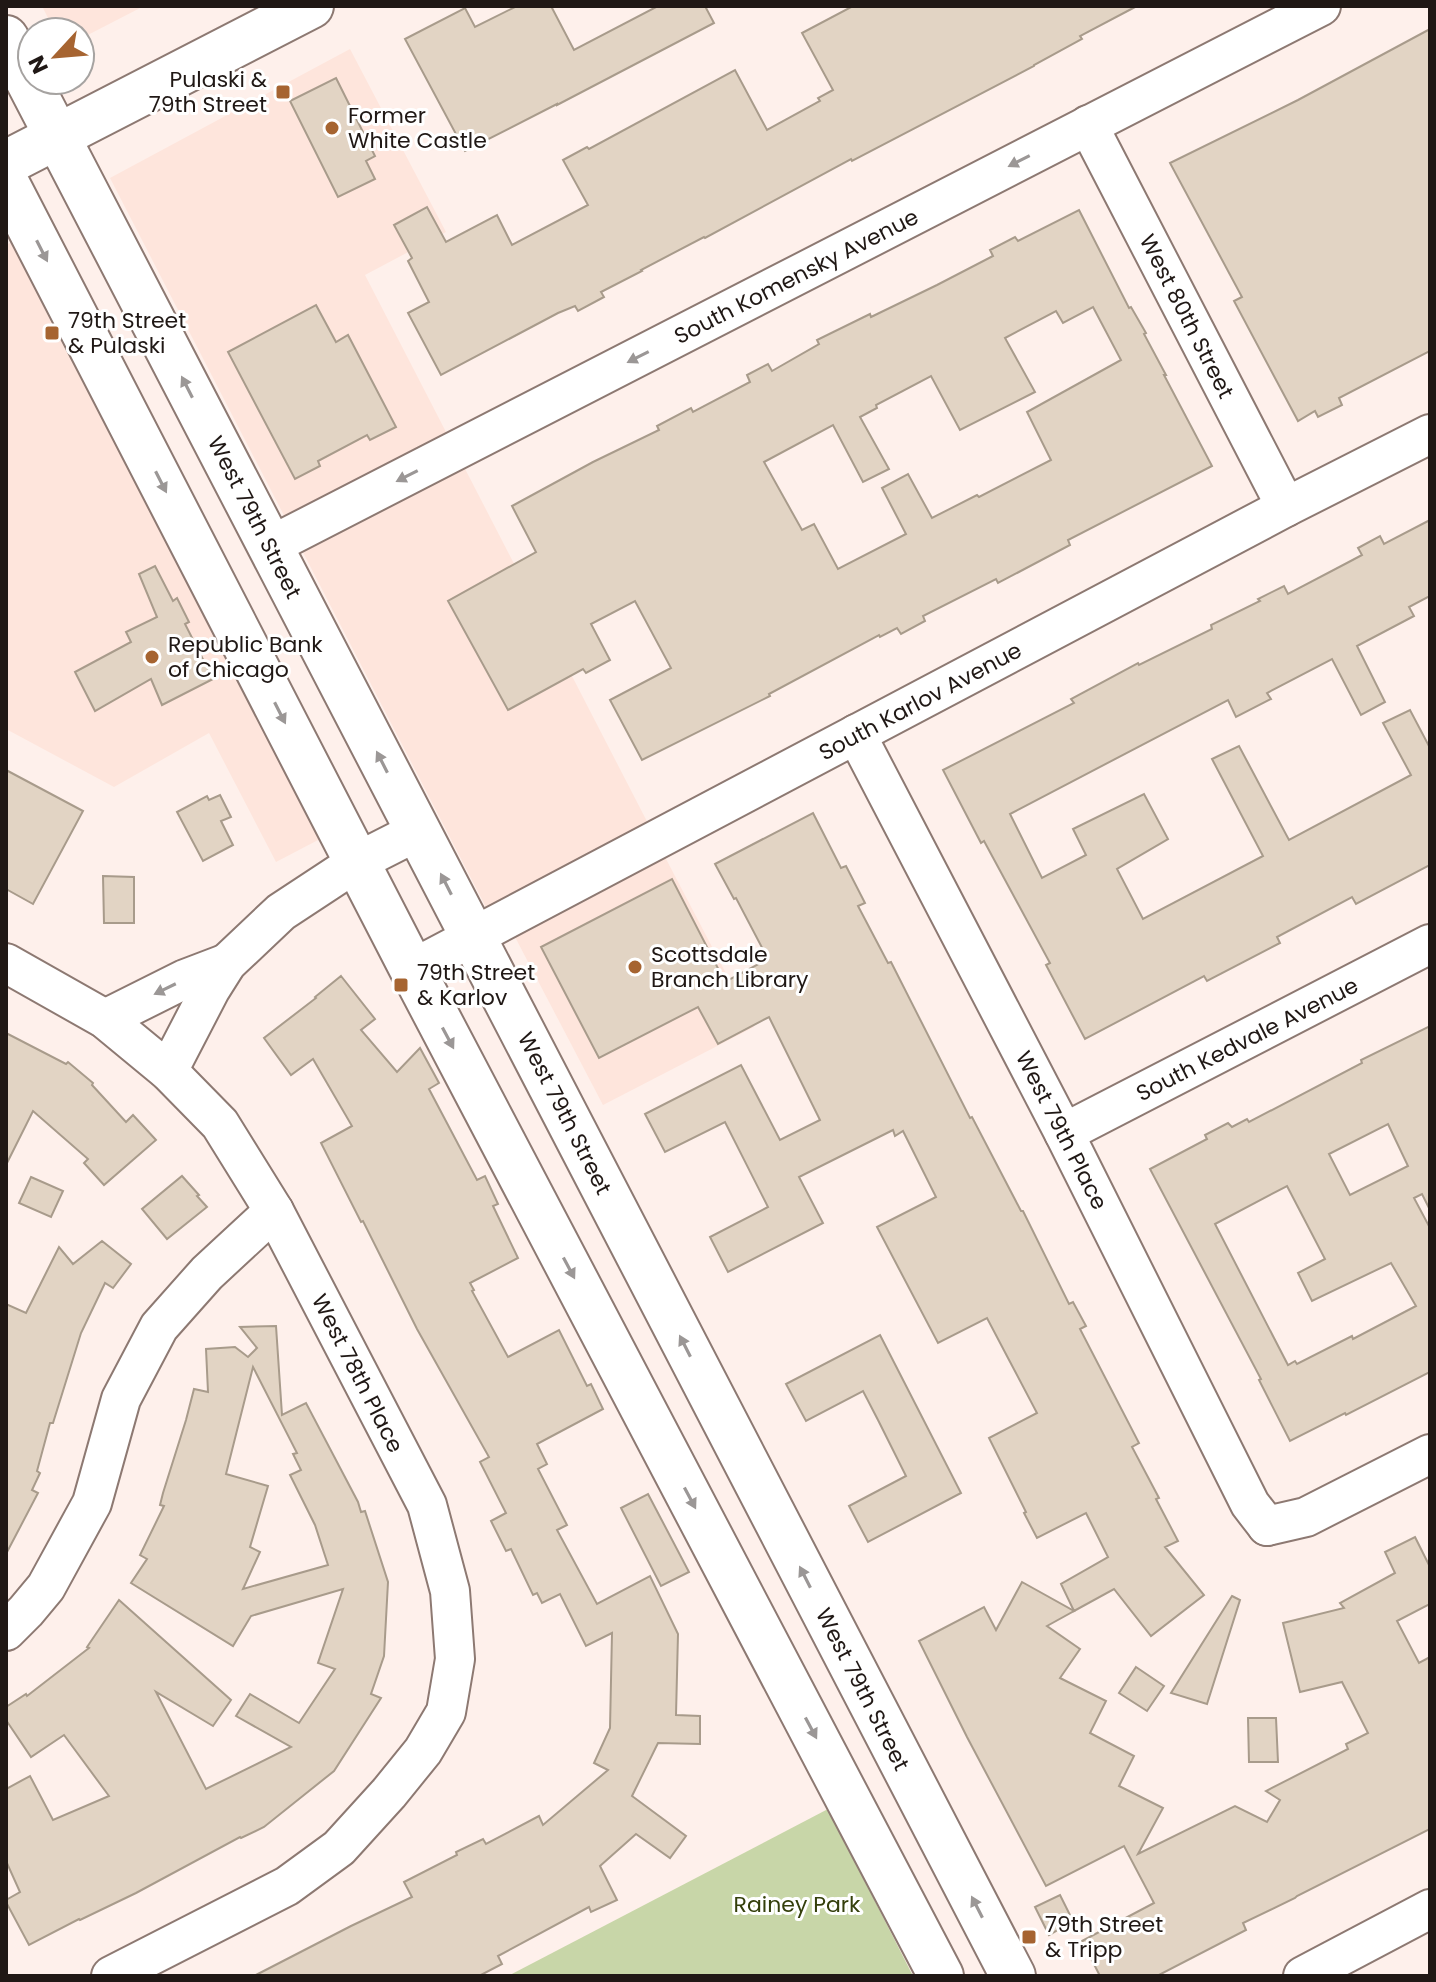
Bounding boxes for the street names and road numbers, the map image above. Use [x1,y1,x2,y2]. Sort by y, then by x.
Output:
street label: South Komensky Avenue [669,201,924,352]
street label: West 80th Street [1132,229,1241,404]
street label: West 79th Street [200,431,309,604]
street label: South Karlov Avenue [813,635,1027,768]
street label: South Kedvale Avenue [1131,970,1364,1109]
street label: West 79th Street [510,1027,619,1200]
street label: West 79th Place [1008,1046,1115,1215]
street label: West 78th Place [304,1289,411,1458]
street label: West 79th Street [808,1603,917,1776]

